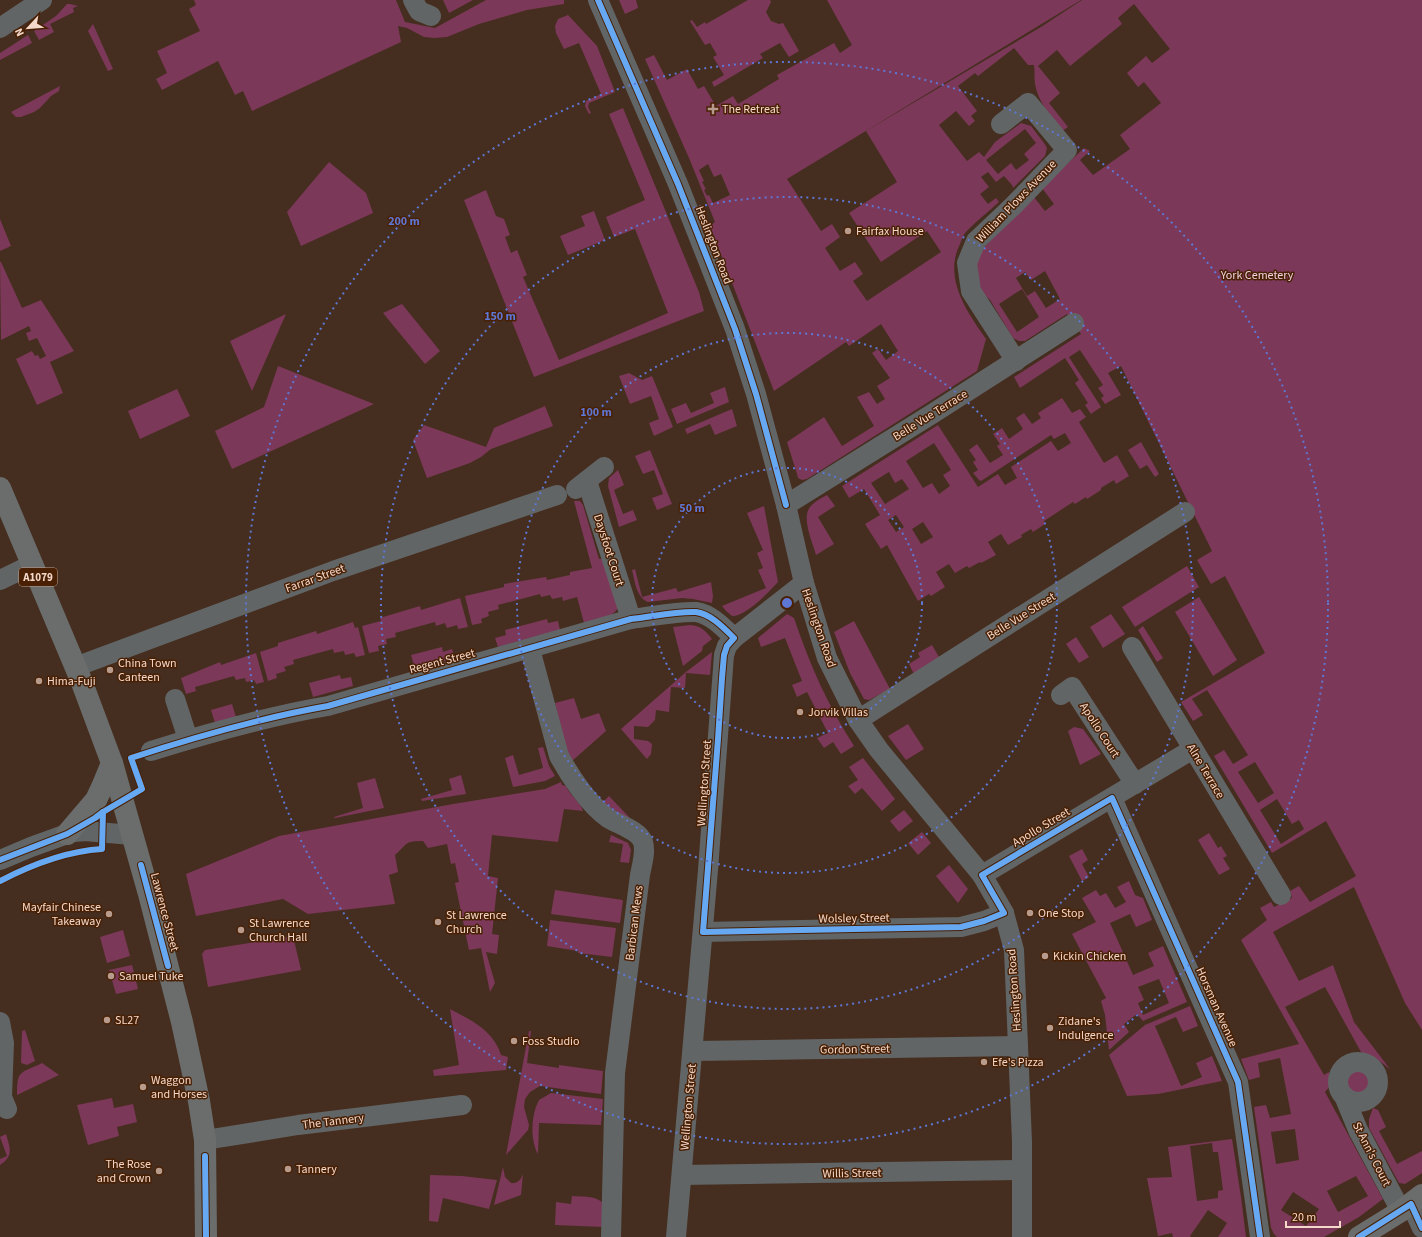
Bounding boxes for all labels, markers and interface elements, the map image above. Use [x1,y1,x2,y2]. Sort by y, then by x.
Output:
north arrow [8,8,48,48]
text: N [11,26,28,39]
place label: The Retreat [722,101,780,118]
marker: The Retreat [707,103,719,115]
street label: William Plows Avenue [972,156,1060,247]
street label: Heslington Road [691,204,736,287]
text: 200 m [388,213,420,230]
place label: Fairfax House [856,223,924,240]
marker: Fairfax House [843,226,853,236]
park label: York Cemetery [1220,267,1294,284]
text: 150 m [484,308,516,325]
street label: Belle Vue Terrace [890,386,971,445]
text: 100 m [580,404,612,421]
text: 50 m [679,500,705,517]
street label: Daysfoot Court [589,512,628,588]
street label: Farrar Street [283,560,347,597]
road number: A1079 [19,568,57,586]
street label: Heslington Road [797,586,840,670]
street label: Belle Vue Street [984,588,1059,644]
centre of rings [780,596,794,610]
street label: Regent Street [407,645,477,678]
place label: China Town Canteen [118,655,177,686]
marker: China Town Canteen [105,665,115,675]
place label: Hima-Fuji [47,673,96,690]
marker: Hima-Fuji [34,676,44,686]
street label: Apollo Court [1075,699,1124,761]
place label: Jorvik Villas [808,704,868,721]
marker: Jorvik Villas [795,707,805,717]
street label: Wellington Street [693,739,716,827]
street label: Alne Terrace [1182,741,1229,802]
street label: Apollo Street [1009,803,1073,851]
street label: Lawrence Street [146,871,183,953]
street label: Barbican Mews [621,884,648,962]
place label: Mayfair Chinese Takeaway [22,899,101,930]
place label: One Stop [1038,905,1084,922]
place label: St Lawrence Church [446,907,507,938]
marker: One Stop [1025,908,1035,918]
marker: Mayfair Chinese Takeaway [104,909,114,919]
street label: Wolsley Street [818,909,890,928]
place label: St Lawrence Church Hall [249,915,310,946]
marker: St Lawrence Church [433,917,443,927]
marker: St Lawrence Church Hall [236,925,246,935]
street label: Heslington Road [1003,948,1026,1032]
place label: Kickin Chicken [1053,948,1126,965]
marker: Kickin Chicken [1040,951,1050,961]
street label: Horsman Avenue [1191,965,1242,1050]
place label: Samuel Tuke [119,968,183,985]
marker: Samuel Tuke [106,971,116,981]
place label: SL27 [115,1012,139,1029]
place label: Zidane's Indulgence [1058,1013,1114,1044]
marker: SL27 [102,1015,112,1025]
marker: Zidane's Indulgence [1045,1023,1055,1033]
place label: Foss Studio [522,1033,580,1050]
marker: Foss Studio [509,1036,519,1046]
street label: Gordon Street [820,1040,890,1059]
place label: Efe's Pizza [992,1054,1044,1071]
marker: Efe's Pizza [979,1057,989,1067]
street label: Wellington Street [676,1063,701,1151]
place label: Waggon and Horses [151,1072,207,1103]
marker: Waggon and Horses [138,1082,148,1092]
street label: The Tannery [301,1109,365,1134]
street label: St Ann's Court [1348,1119,1395,1190]
place label: The Rose and Crown [97,1156,151,1187]
place label: Tannery [296,1161,337,1178]
marker: Tannery [283,1164,293,1174]
street label: Willis Street [822,1164,882,1183]
marker: The Rose and Crown [154,1166,164,1176]
scale bar [1286,1203,1340,1229]
text: 20 m [1292,1209,1316,1226]

